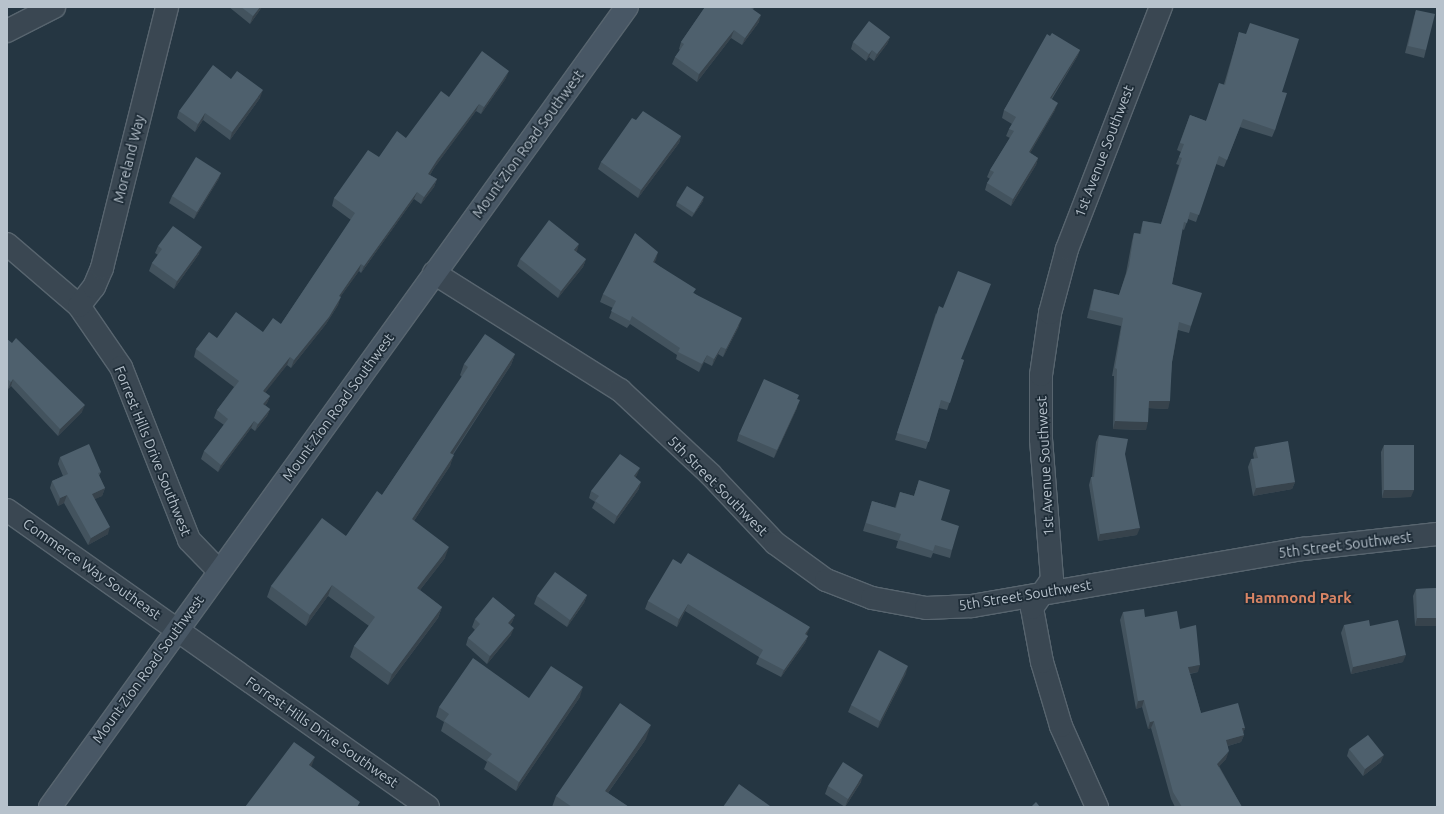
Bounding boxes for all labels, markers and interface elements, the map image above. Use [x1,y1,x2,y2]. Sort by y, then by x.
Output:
street label: Mount Zion Road Southwest [469,67,587,221]
street label: 1st Avenue Southwest [1071,83,1137,219]
street label: Moreland Way [110,113,148,205]
street label: Mount Zion Road Southwest [279,330,397,484]
street label: Forrest Hills Drive Southwest [111,364,195,538]
street label: 1st Avenue Southwest [1033,396,1057,536]
street label: 5th Street Southwest [665,433,771,539]
street label: Commerce Way Southeast [20,515,164,623]
street label: 5th Street Southwest [1277,528,1413,562]
street label: 5th Street Southwest [957,576,1093,614]
district label: Hammond Park [1244,589,1352,607]
street label: Mount Zion Road Southwest [89,592,207,746]
street label: Forrest Hills Drive Southwest [243,673,401,791]

